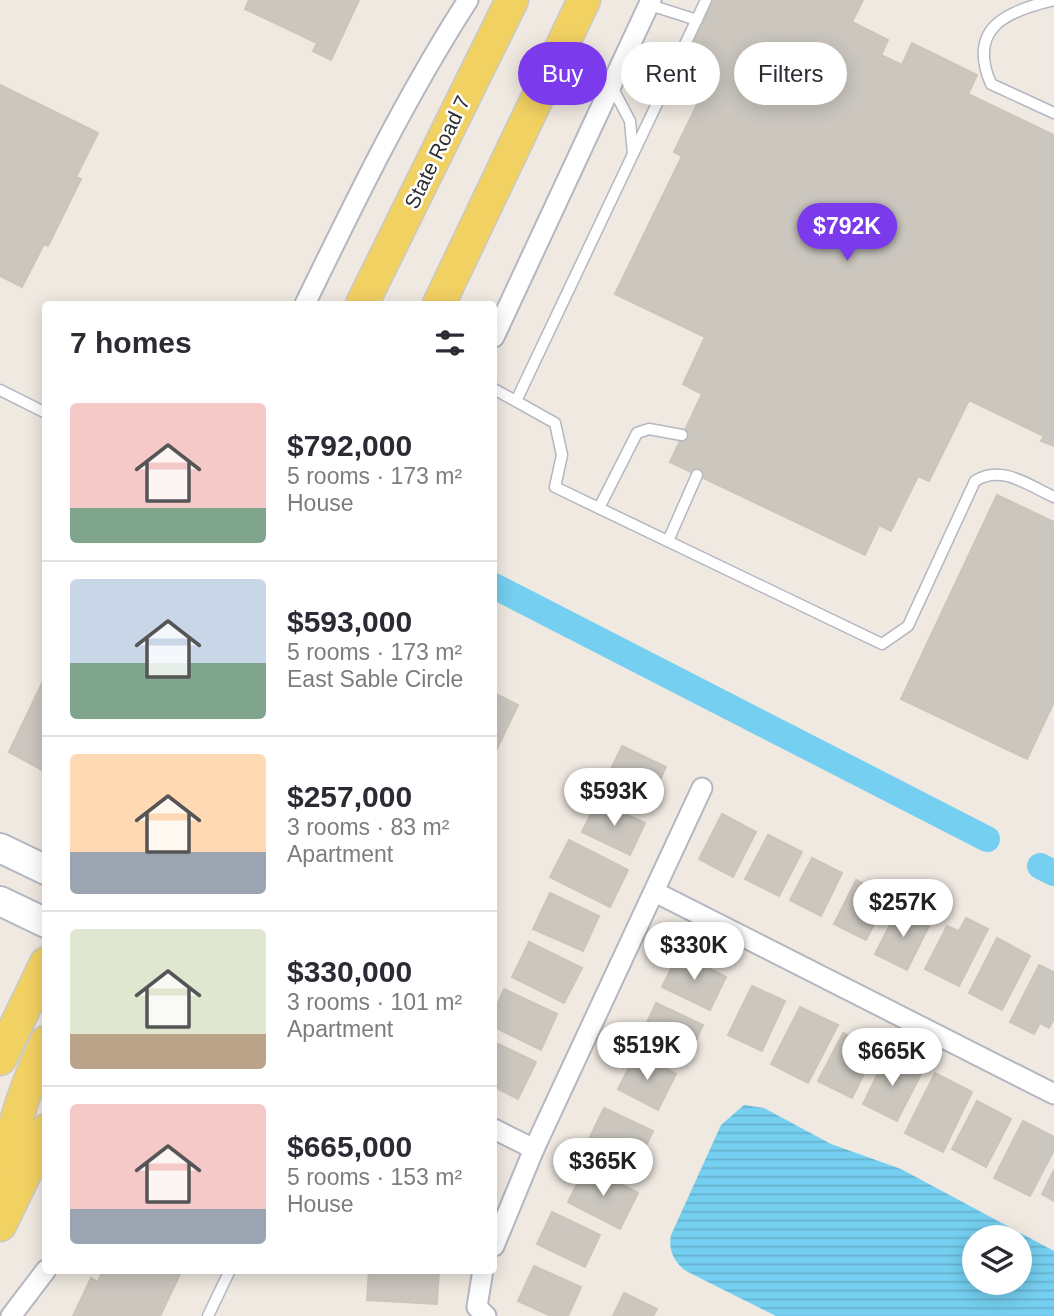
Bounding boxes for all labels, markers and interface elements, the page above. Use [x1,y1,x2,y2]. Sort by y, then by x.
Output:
chip: Buy [518,42,607,105]
chip: Rent [621,42,720,105]
chip: Filters [734,42,847,105]
street label: State Road 7 [400,92,474,212]
pin: $792K [798,204,896,263]
text: $792K [813,213,881,239]
icon: filters [431,324,469,362]
text: 7 homes [70,326,192,359]
text: $792,000 [287,429,412,462]
icon: home [126,431,210,515]
text: 5 rooms · 173 m² [287,463,462,489]
text: House [287,490,353,516]
text: $593,000 [287,605,412,638]
icon: home [126,607,210,691]
text: 5 rooms · 173 m² [287,639,462,665]
text: East Sable Circle [287,666,463,692]
pin: $593K [565,768,663,828]
text: $593K [580,778,648,804]
text: $257,000 [287,780,412,813]
icon: home [126,782,210,866]
text: 3 rooms · 83 m² [287,814,449,840]
text: Apartment [287,841,393,867]
pin: $257K [854,880,952,939]
text: $257K [869,889,937,915]
pin: $330K [645,922,743,982]
text: $330K [660,932,728,958]
text: $330,000 [287,955,412,988]
icon: home [126,957,210,1041]
text: 3 rooms · 101 m² [287,989,462,1015]
text: Apartment [287,1016,393,1042]
pin: $519K [598,1023,696,1082]
pin: $665K [843,1028,941,1088]
text: $519K [613,1032,681,1058]
text: $665K [858,1038,926,1064]
text: $665,000 [287,1130,412,1163]
icon: home [126,1132,210,1216]
pin: $365K [554,1138,652,1198]
text: $365K [569,1148,637,1174]
text: 5 rooms · 153 m² [287,1164,462,1190]
text: House [287,1191,353,1217]
map controls [962,1225,1032,1295]
button: layers [962,1225,1032,1295]

